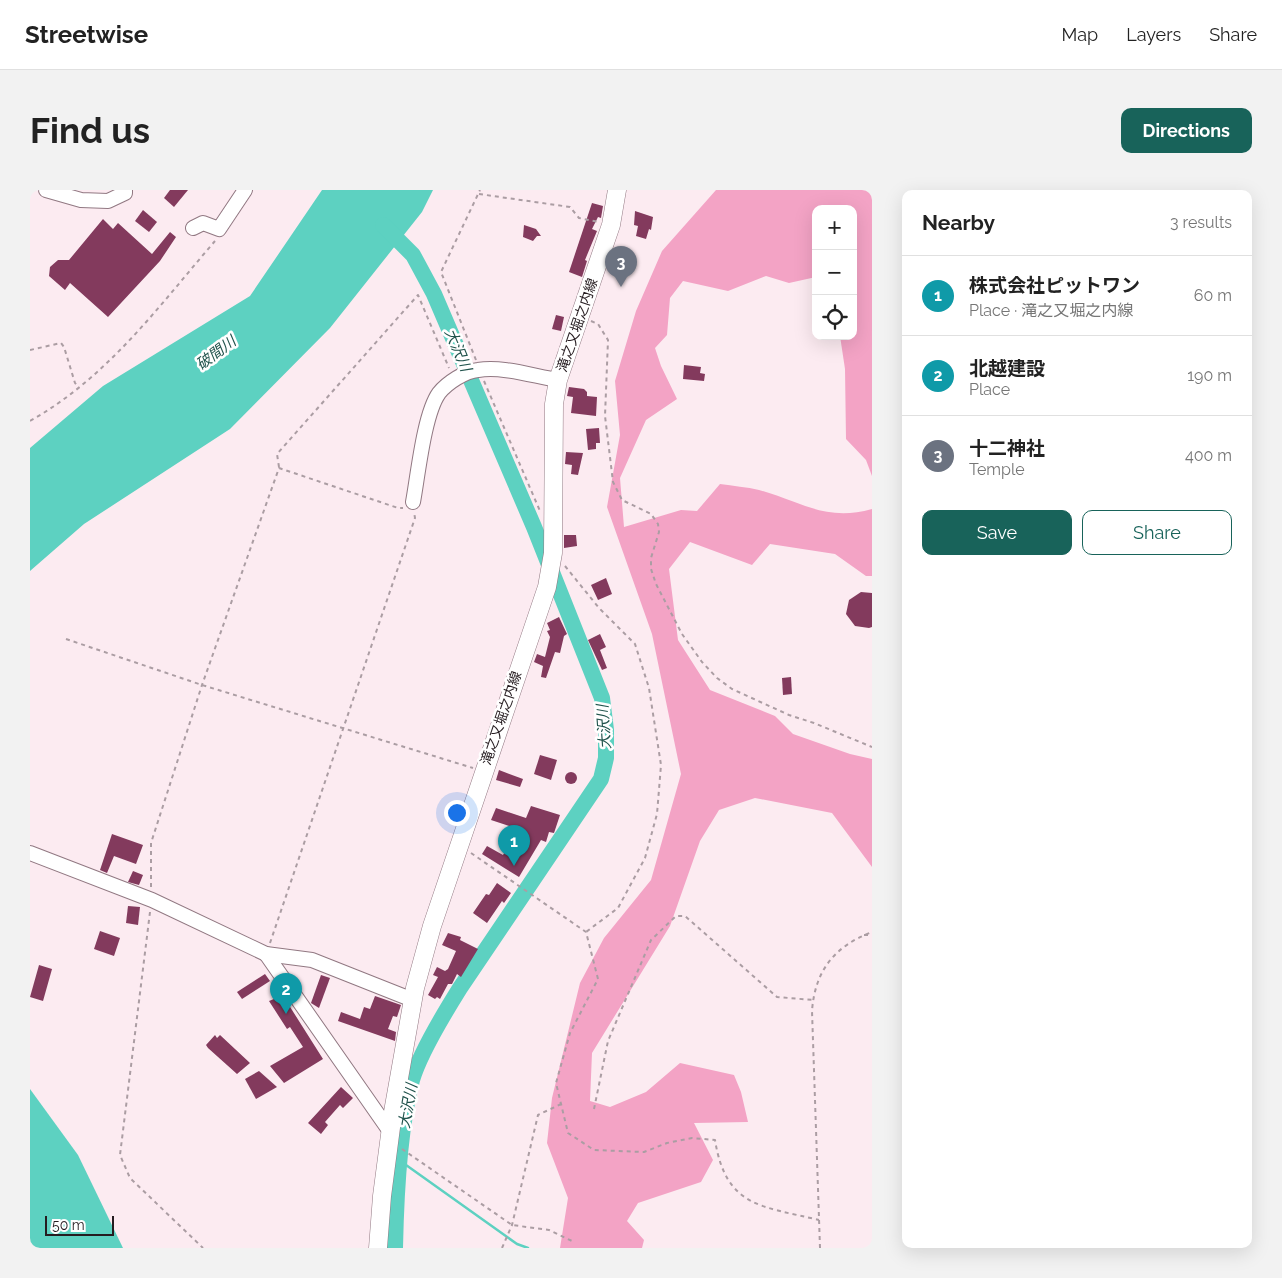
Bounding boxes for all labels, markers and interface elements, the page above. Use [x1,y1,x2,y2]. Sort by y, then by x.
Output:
text: Streetwise [25,20,148,49]
text: Map [1062,24,1098,45]
text: Layers [1126,24,1181,45]
text: Share [1209,24,1257,45]
button: Directions [1121,108,1252,153]
text: Find us [30,110,150,151]
map controls [812,205,857,340]
button: + [812,205,857,250]
text: Nearby [922,210,995,235]
text: 3 results [1170,213,1232,232]
pin: 3 [605,246,637,287]
button: − [812,250,857,295]
text: 株式会社ピットワン [969,274,1140,296]
street label: 滝之又堀之内線 [553,276,601,374]
text: 1 [934,286,942,305]
text: 60 m [1194,286,1232,305]
button: locate [812,295,857,340]
text: Place · 滝之又堀之内線 [969,301,1133,320]
water label: 大沢川 [441,326,476,376]
water label: 破間川 [193,331,241,374]
text: 北越建設 [969,357,1045,379]
text: 2 [933,366,943,385]
text: 190 m [1187,366,1232,385]
text: Place [969,380,1010,399]
text: 十二神社 [969,437,1045,459]
text: 3 [934,446,942,465]
text: 400 m [1185,446,1232,465]
text: Temple [969,460,1025,479]
button: Save [922,510,1072,555]
button: Share [1082,510,1232,555]
street label: 滝之又堀之内線 [477,669,525,767]
water label: 大沢川 [593,702,615,750]
your location [444,800,470,826]
pin: 1 [498,825,530,866]
pin: 2 [270,973,302,1014]
water label: 大沢川 [395,1080,421,1130]
scale bar [45,1213,114,1236]
text: 50 m [52,1217,85,1233]

